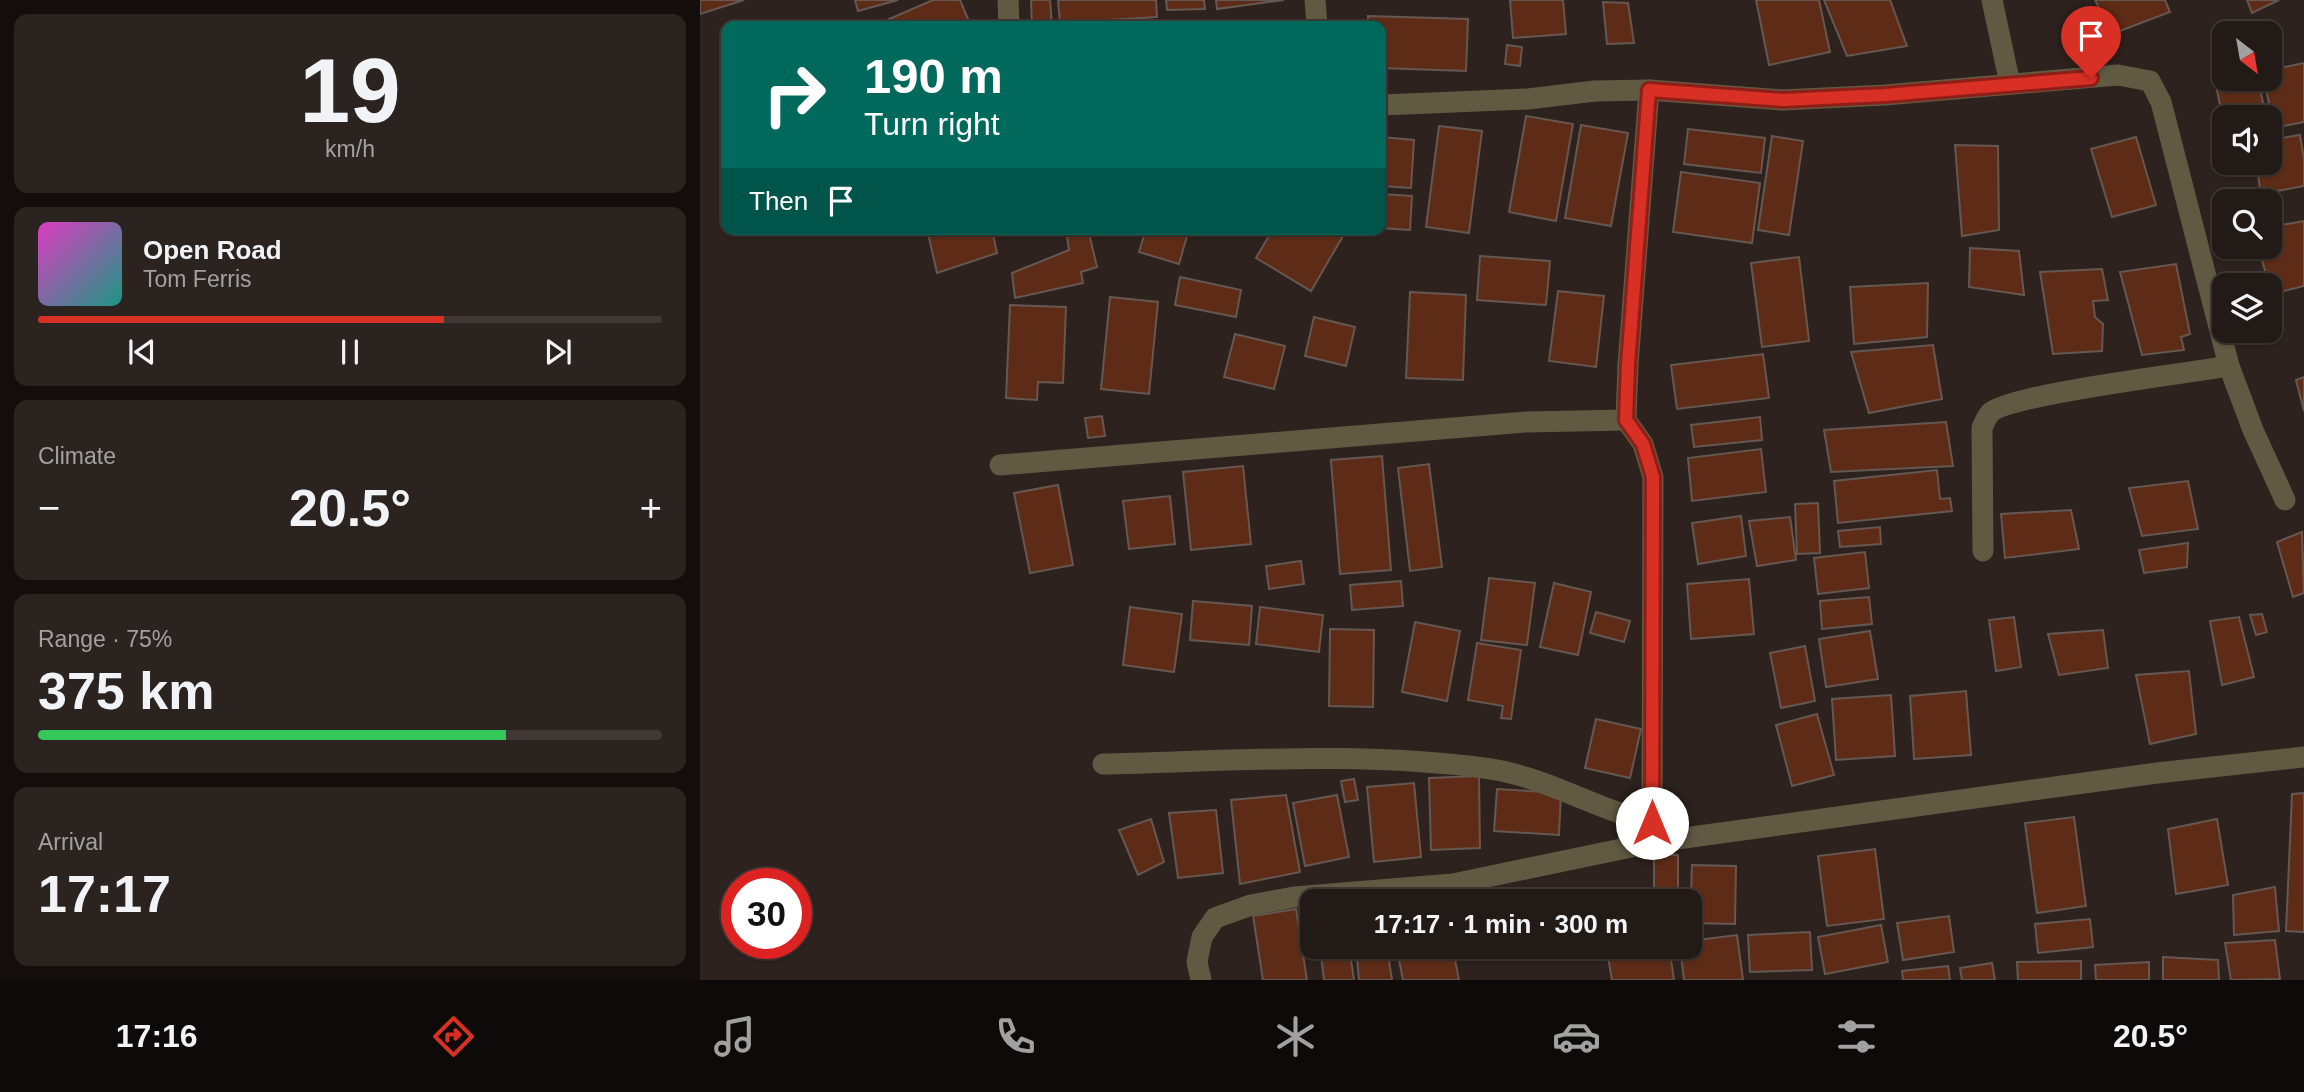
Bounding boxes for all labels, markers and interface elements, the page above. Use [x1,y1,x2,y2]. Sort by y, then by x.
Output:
pin [2061,6,2121,78]
icon: arrive [2072,17,2110,55]
north arrow [2212,21,2282,91]
map controls [2212,21,2282,343]
text: 19 [299,40,401,141]
icon: right [749,49,840,140]
text: 190 m [864,49,1003,103]
button: sound [2212,105,2282,175]
text: Turn right [864,106,1000,142]
text: km/h [325,136,375,162]
icon: arrive [822,182,860,220]
text: Then [749,186,808,216]
button: search [2212,189,2282,259]
text: Open Road [143,235,282,265]
text: Tom Ferris [143,266,252,292]
button: layers [2212,273,2282,343]
icon: previous [123,333,161,371]
icon: pause [331,333,369,371]
icon: next [539,333,577,371]
text: Climate [38,443,116,469]
text: 20.5° [289,479,411,537]
text: − [38,487,60,529]
text: + [640,487,662,529]
text: Range · 75% [38,626,172,652]
text: 375 km [38,662,214,720]
position arrow [1615,786,1689,860]
text: Arrival [38,829,103,855]
text: 17:17 [38,865,171,923]
speed limit sign: 30 [721,868,812,959]
text: 17:17 · 1 min · 300 m [1374,909,1628,939]
icon: directions [429,1012,478,1061]
icon: music [710,1012,759,1061]
icon: phone [991,1012,1040,1061]
icon: climate [1271,1012,1320,1061]
icon: car [1552,1012,1601,1061]
icon: filters [1832,1012,1881,1061]
text: 17:16 [116,1018,198,1054]
text: 20.5° [2113,1018,2188,1054]

